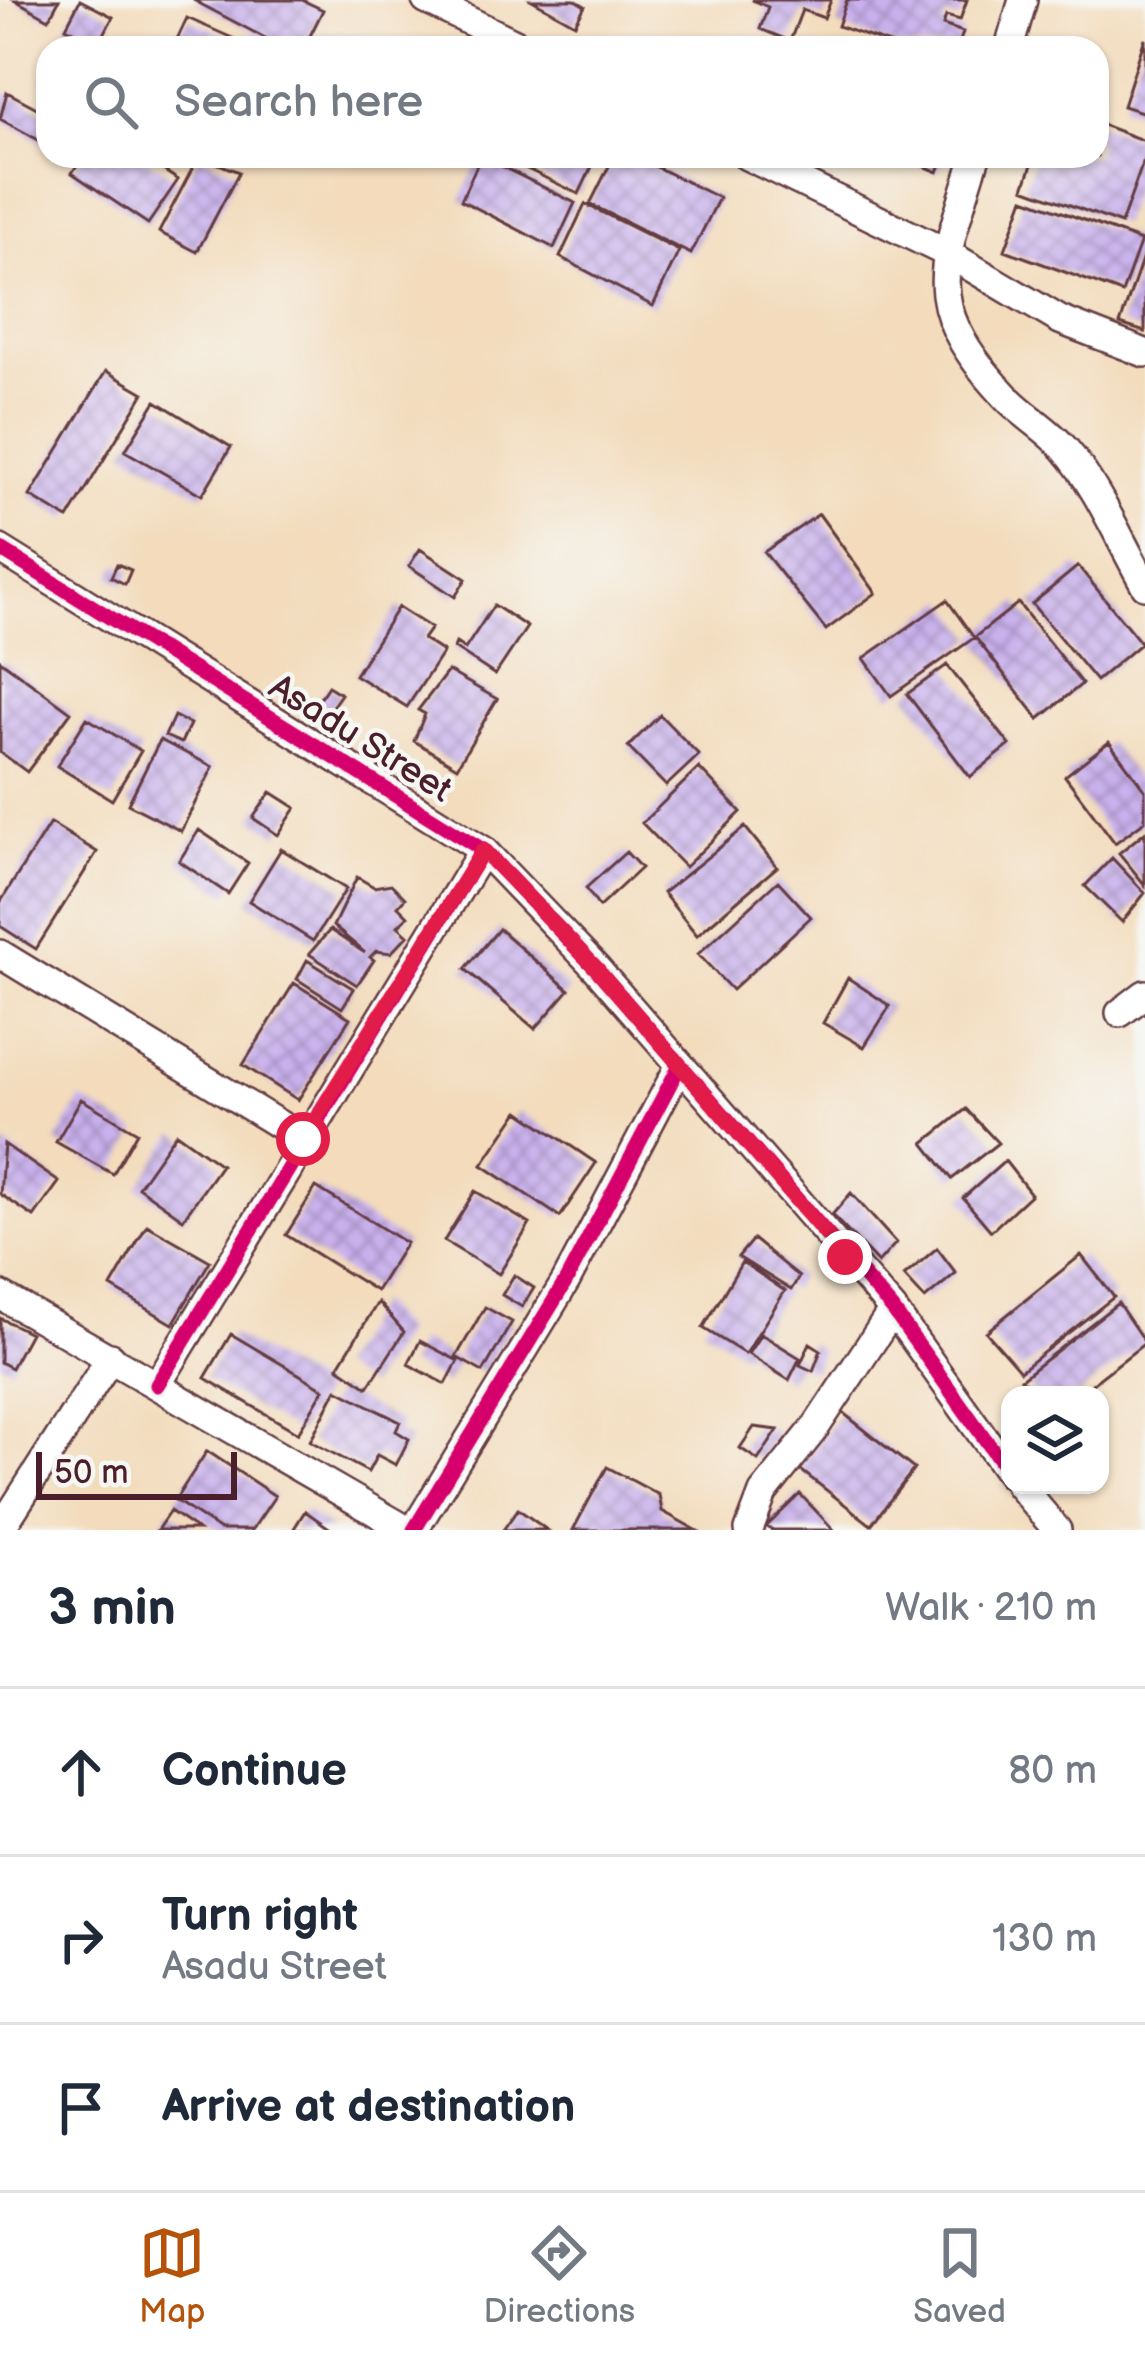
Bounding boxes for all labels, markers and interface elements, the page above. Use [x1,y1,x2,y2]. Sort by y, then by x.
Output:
search box [36,36,1109,168]
icon: search [78,69,144,135]
text: Search here [174,75,423,130]
street label: Asadu Street [261,666,459,812]
route start [276,1112,330,1166]
route end [818,1230,872,1284]
map controls [1001,1386,1109,1494]
button: layers [1001,1386,1109,1494]
scale bar [36,1446,237,1499]
text: 50 m [54,1453,129,1493]
text: 3 min [48,1578,176,1639]
text: Walk · 210 m [885,1585,1097,1632]
icon: ahead [48,1739,114,1805]
text: Continue [162,1744,347,1799]
text: 80 m [1009,1748,1097,1795]
text: Turn right [162,1889,358,1944]
icon: right [48,1907,114,1973]
text: 130 m [992,1916,1097,1963]
text: Asadu Street [162,1944,387,1991]
icon: arrive [48,2075,114,2141]
text: Arrive at destination [162,2080,575,2135]
tab: Map [139,2220,205,2332]
tab: Directions [484,2220,635,2332]
tab: Saved [913,2220,1006,2332]

